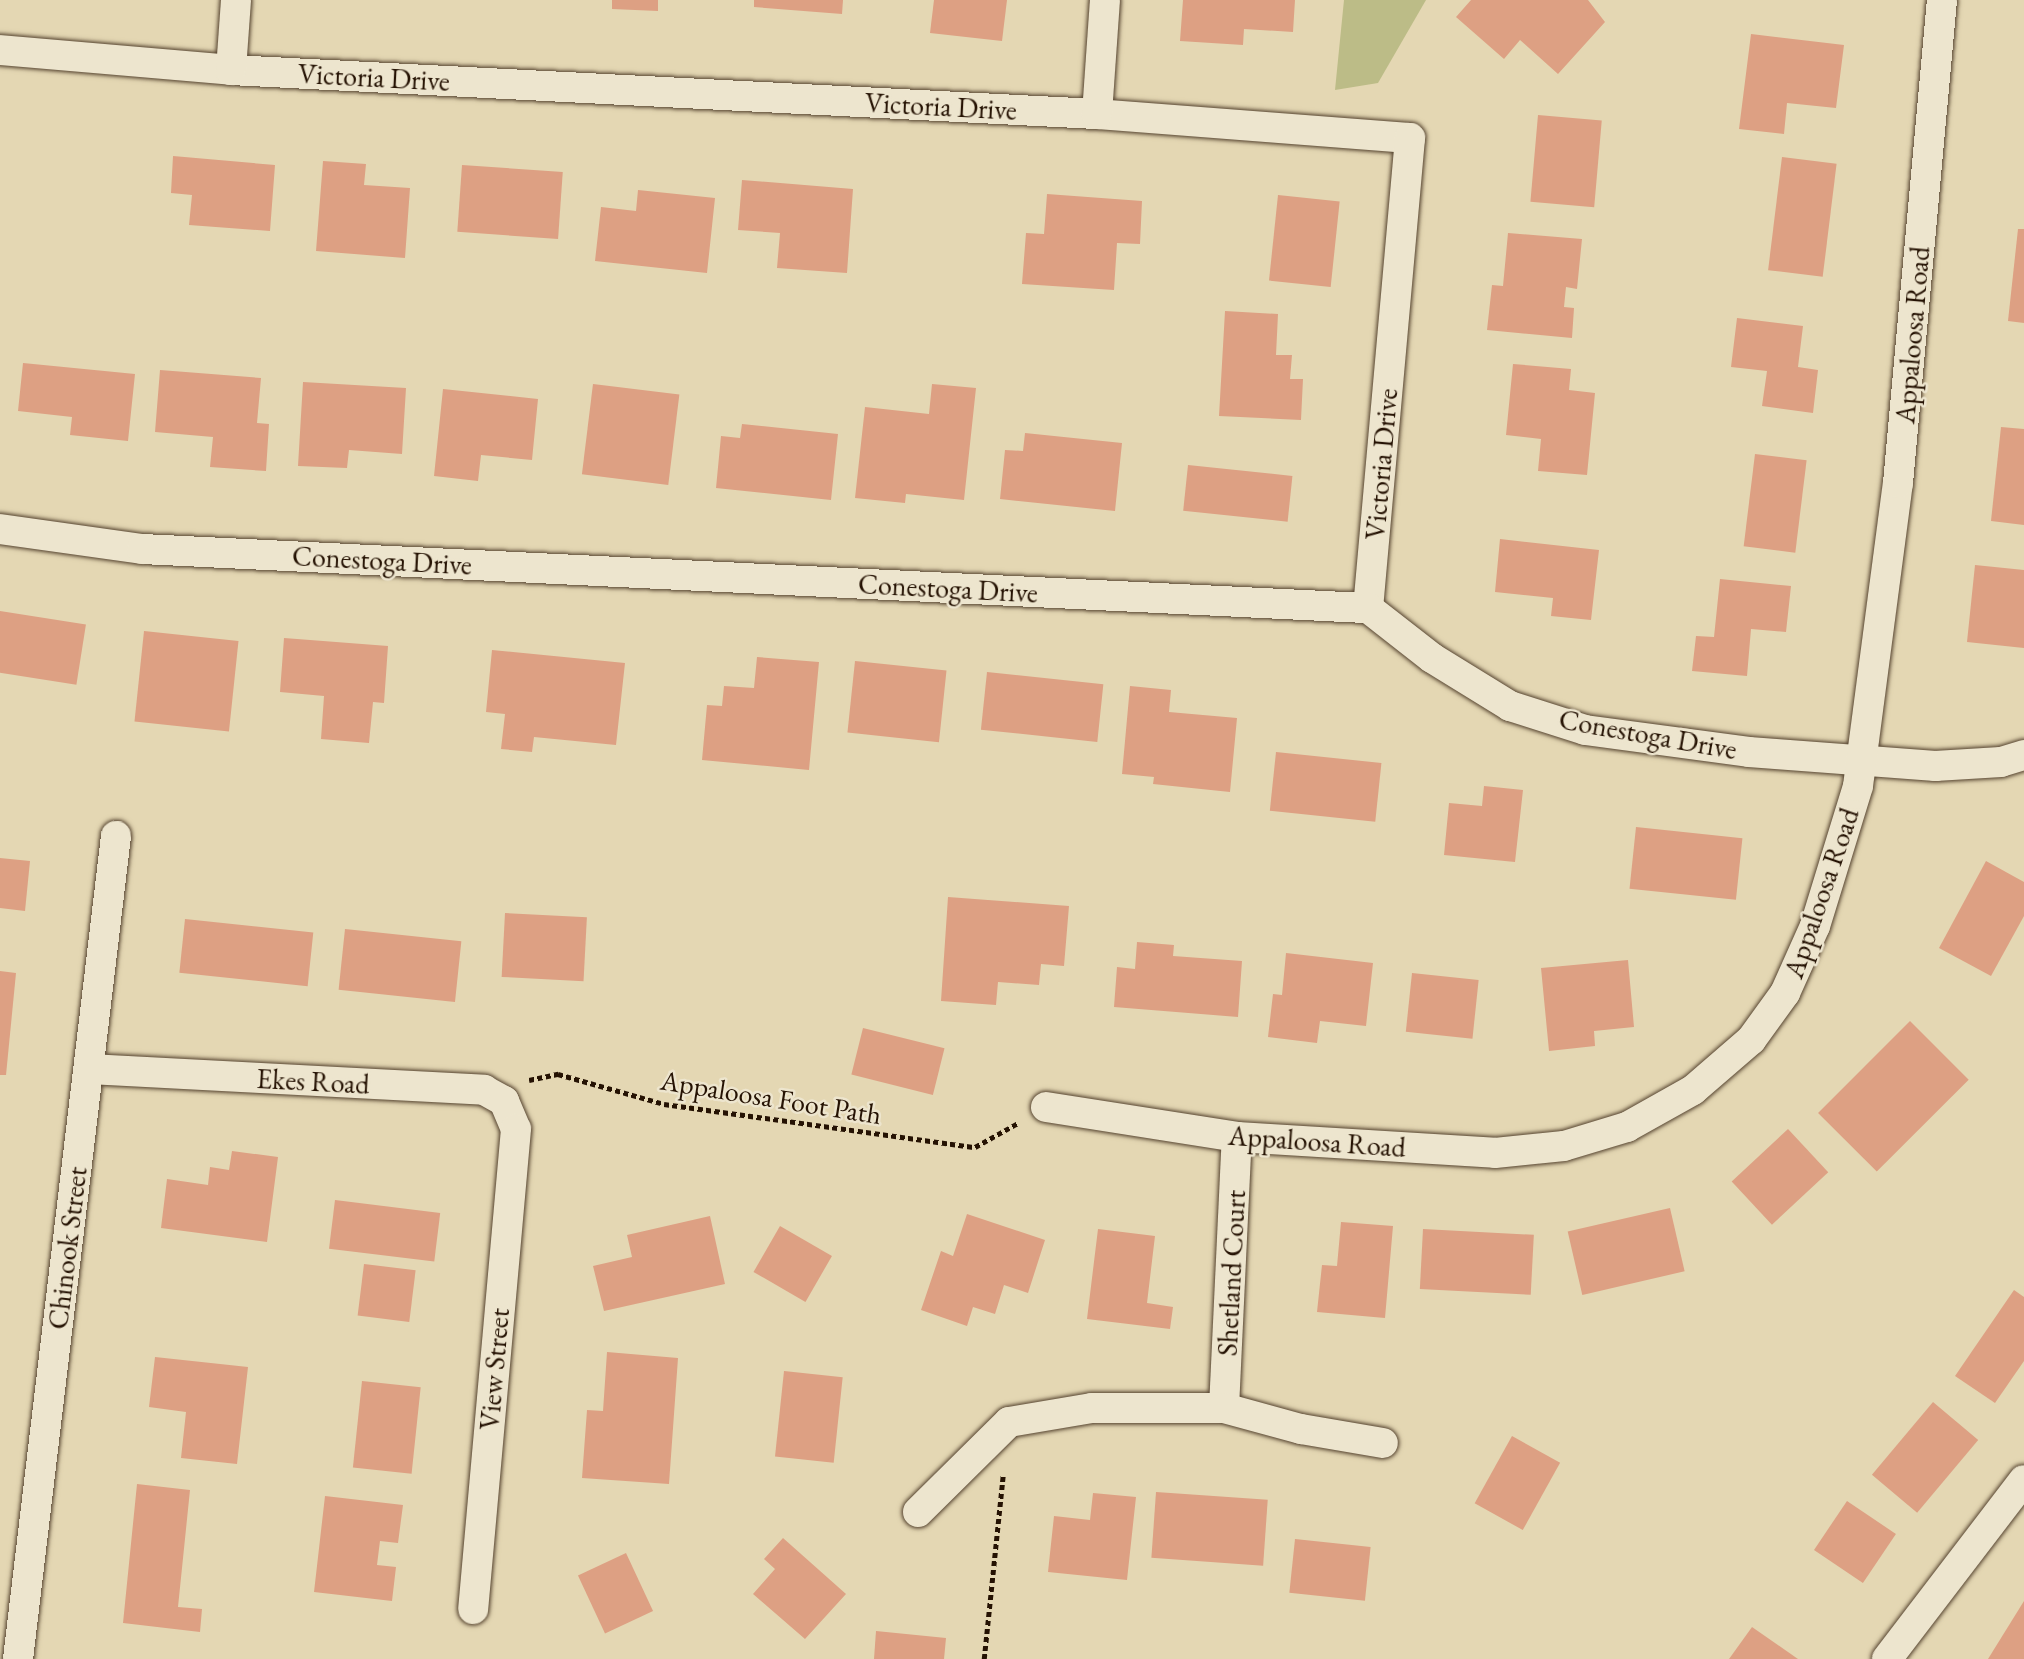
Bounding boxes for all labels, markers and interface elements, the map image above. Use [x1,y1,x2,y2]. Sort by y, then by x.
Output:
street label: Victoria Drive [297,56,451,98]
street label: Victoria Drive [864,85,1018,127]
street label: Appaloosa Road [1888,245,1936,425]
street label: Victoria Drive [1358,387,1404,541]
street label: Conestoga Drive [291,539,473,581]
street label: Conestoga Drive [857,567,1039,609]
street label: Conestoga Drive [1556,702,1740,766]
street label: Appaloosa Road [1776,803,1866,983]
street label: Ekes Road [256,1061,370,1101]
street label: Appaloosa Foot Path [658,1063,884,1131]
street label: Appaloosa Road [1227,1118,1407,1164]
street label: Chinook Street [40,1165,94,1331]
street label: Shetland Court [1210,1189,1252,1357]
street label: View Street [472,1307,516,1431]

